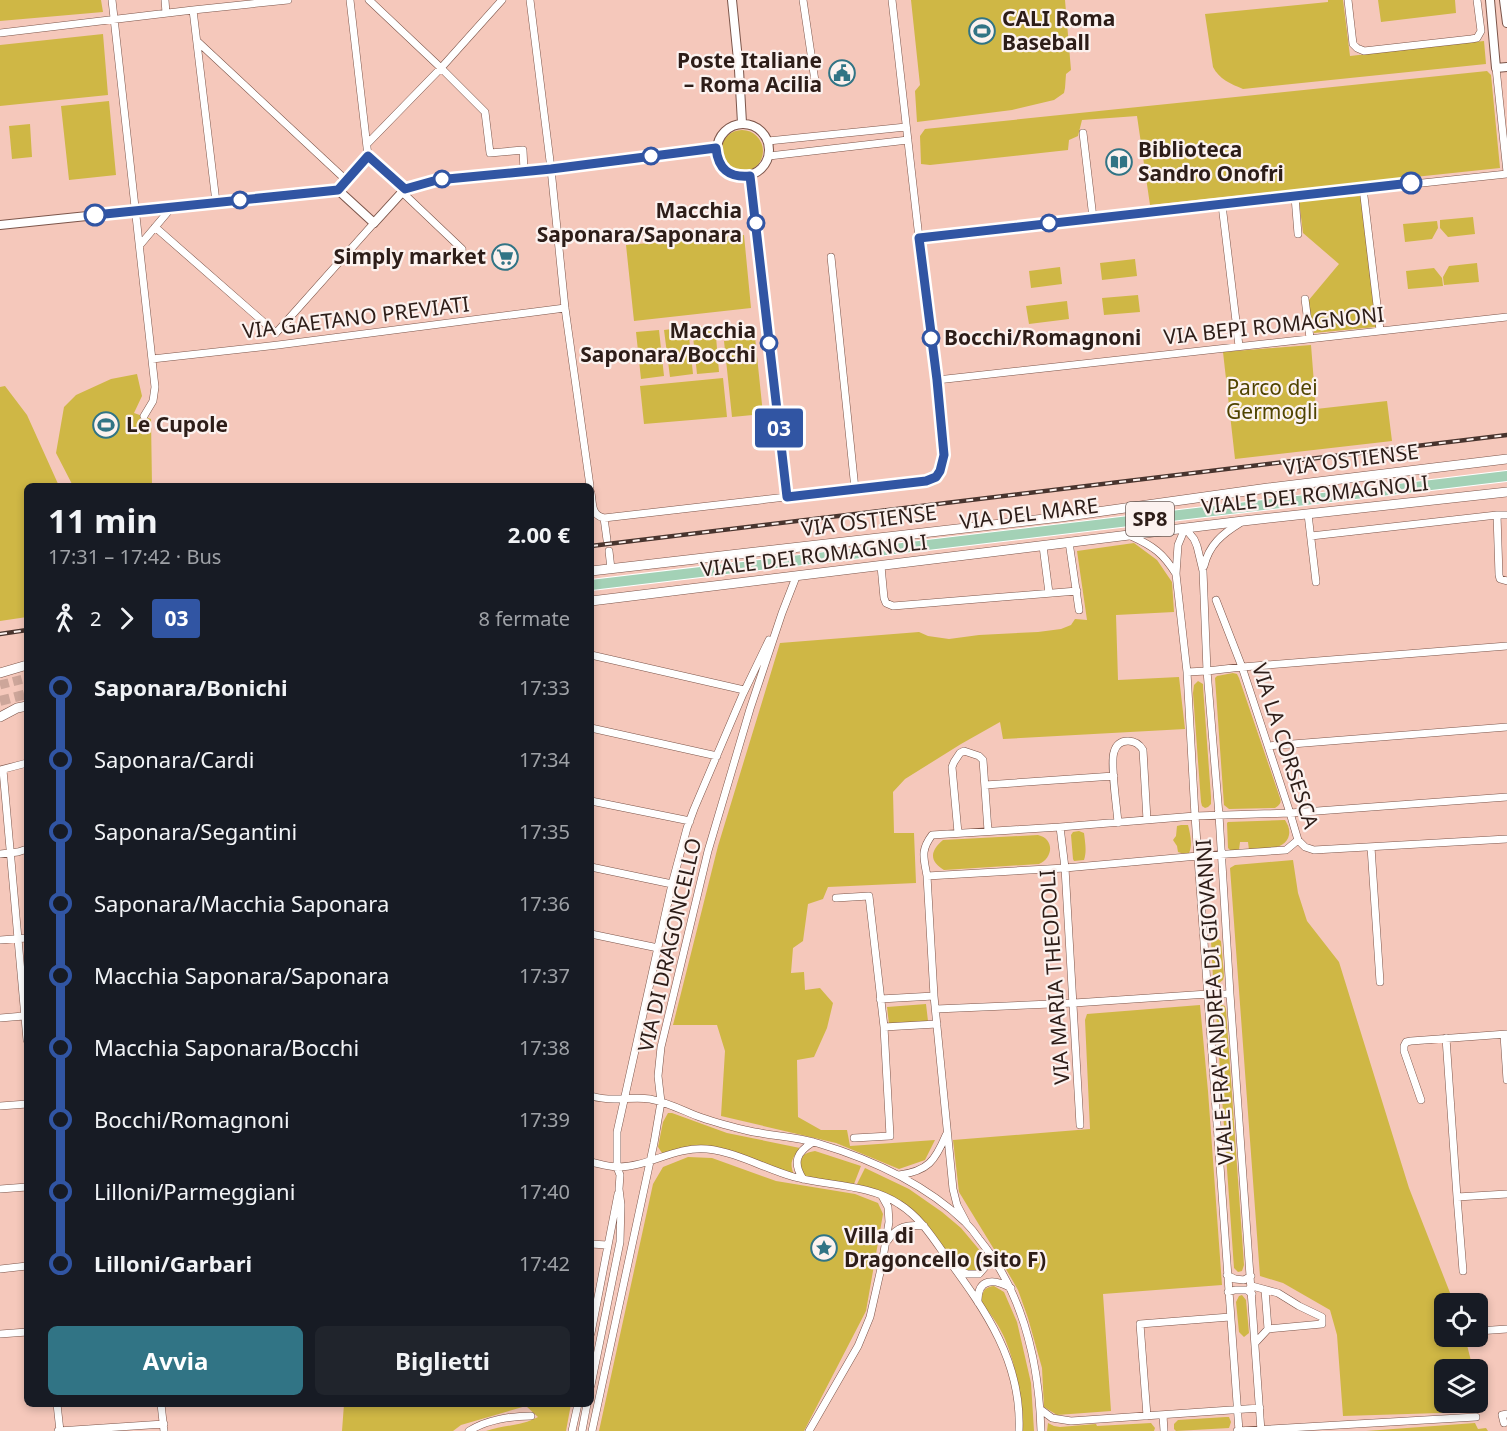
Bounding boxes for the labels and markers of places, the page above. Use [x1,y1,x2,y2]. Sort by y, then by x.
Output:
place label: CALI Roma Baseball [1002,4,1115,56]
sports icon: CALI Roma Baseball [967,16,997,46]
place label: Poste Italiane – Roma Acilia [677,46,822,98]
public building icon: Poste Italiane – Roma Acilia [827,58,857,88]
place label: Biblioteca Sandro Onofri [1138,135,1284,187]
unlabelled marker [642,147,660,165]
library icon: Biblioteca Sandro Onofri [1104,147,1134,177]
unlabelled marker [433,170,451,188]
unlabelled marker [1400,172,1422,194]
unlabelled marker [231,191,249,209]
place label: Macchia Saponara/Saponara [537,196,742,248]
unlabelled marker [84,204,106,226]
marker: Macchia Saponara/Saponara [747,214,765,232]
unlabelled marker [1040,214,1058,232]
place label: Simply market [334,242,486,270]
supermarket icon: Simply market [490,242,520,272]
place label: Macchia Saponara/Bocchi [580,316,756,368]
place label: Bocchi/Romagnoni [944,323,1141,351]
marker: Bocchi/Romagnoni [922,329,940,347]
marker: Macchia Saponara/Bocchi [760,334,778,352]
sports icon: Le Cupole [91,410,121,440]
place label: Le Cupole [126,410,228,438]
place label: Villa di Dragoncello (sito F) [844,1221,1046,1273]
place icon: Villa di Dragoncello (sito F) [809,1233,839,1263]

